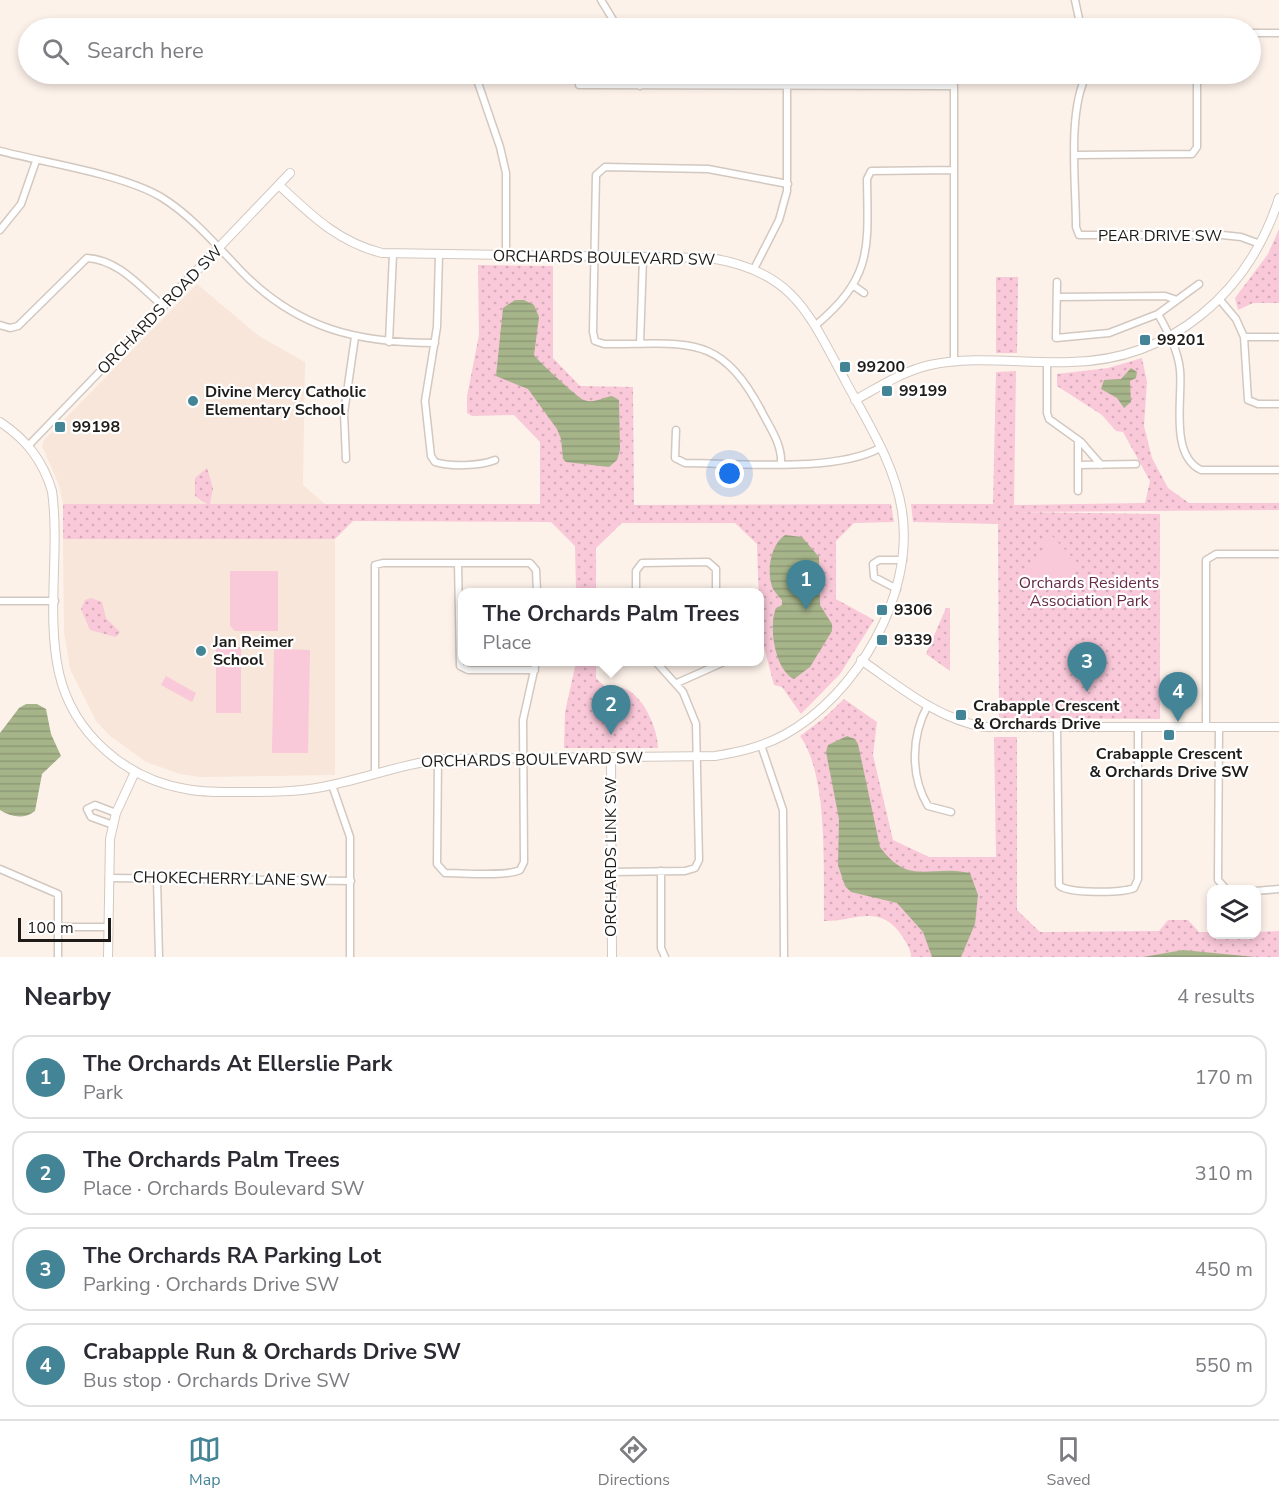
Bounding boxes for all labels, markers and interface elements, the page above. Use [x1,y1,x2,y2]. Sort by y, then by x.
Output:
search box [18,18,1261,84]
icon: search [39,35,72,68]
text: Search here [87,36,204,66]
street label: PEAR DRIVE SW [1098,225,1222,247]
street label: ORCHARDS ROAD SW [92,240,228,379]
street label: ORCHARDS BOULEVARD SW [493,245,716,271]
place label: 99201 [1157,329,1205,351]
marker: 99201 [1138,333,1152,347]
place label: 99200 [857,356,905,378]
marker: 99200 [838,360,852,374]
place label: 99199 [899,380,947,402]
place label: Divine Mercy Catholic Elementary School [205,381,366,421]
marker: 99199 [880,384,894,398]
marker: Divine Mercy Catholic Elementary School [186,394,200,408]
place label: 99198 [72,416,120,438]
marker: 99198 [53,420,67,434]
your location [715,459,744,488]
pin: 1 [786,560,826,610]
park label: Orchards Residents Association Park [1019,572,1159,612]
popup [458,588,764,666]
text: The Orchards Palm Trees [483,599,739,629]
place label: 9306 [894,599,932,621]
marker: 9306 [875,603,889,617]
text: Place [483,629,531,656]
place label: 9339 [894,629,932,651]
place label: Jan Reimer School [212,631,294,671]
marker: 9339 [875,633,889,647]
pin: 3 [1068,642,1106,692]
marker: Jan Reimer School [194,644,208,658]
pin: 4 [1158,672,1198,722]
pin: 2 [592,686,630,735]
place label: Crabapple Crescent & Orchards Drive [973,695,1120,735]
marker: Crabapple Crescent & Orchards Drive [954,708,968,722]
marker: Crabapple Crescent & Orchards Drive SW [1162,728,1176,742]
place label: Crabapple Crescent & Orchards Drive SW [1089,743,1249,783]
street label: ORCHARDS BOULEVARD SW [421,747,644,773]
street label: ORCHARDS LINK SW [600,777,622,937]
street label: CHOKECHERRY LANE SW [133,866,328,892]
map controls [1207,885,1261,939]
button: layers [1207,885,1261,939]
scale bar [18,915,111,942]
text: 100 m [27,917,74,939]
text: Nearby [24,979,111,1014]
text: 4 results [1177,983,1255,1010]
text: The Orchards At Ellerslie Park [83,1049,392,1079]
text: 1 [40,1064,52,1091]
text: 170 m [1195,1064,1253,1091]
text: Park [83,1079,123,1106]
text: The Orchards Palm Trees [83,1145,340,1175]
text: 2 [40,1160,52,1187]
text: 310 m [1195,1160,1253,1187]
text: Place · Orchards Boulevard SW [83,1175,365,1202]
text: The Orchards RA Parking Lot [83,1241,381,1271]
text: 3 [40,1256,52,1283]
text: 450 m [1195,1256,1253,1283]
text: Parking · Orchards Drive SW [83,1271,339,1298]
text: Crabapple Run & Orchards Drive SW [83,1337,461,1367]
text: 4 [40,1352,52,1379]
text: 550 m [1195,1352,1253,1379]
text: Bus stop · Orchards Drive SW [83,1367,350,1394]
tab: Map [188,1433,221,1491]
tab: Directions [598,1433,670,1491]
tab: Saved [1047,1433,1091,1491]

